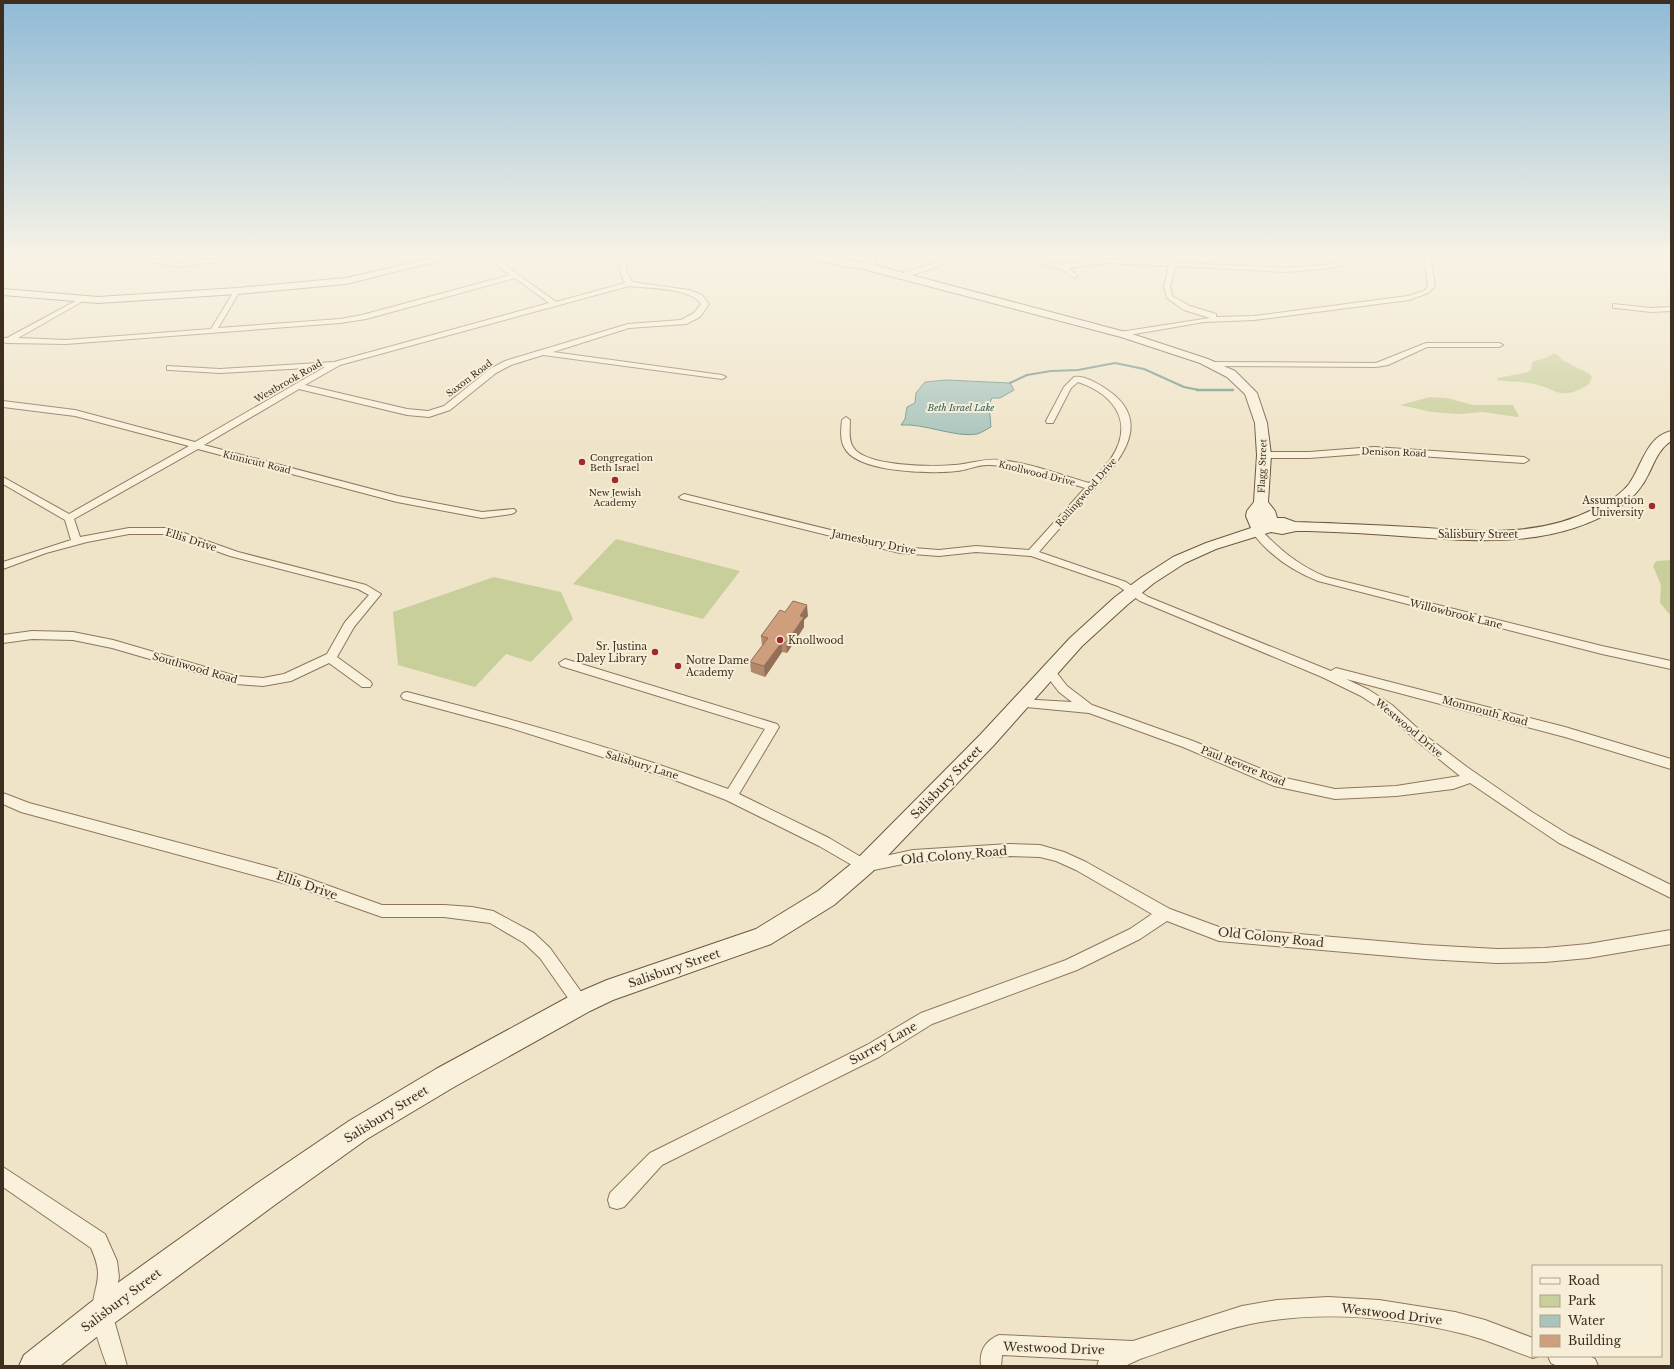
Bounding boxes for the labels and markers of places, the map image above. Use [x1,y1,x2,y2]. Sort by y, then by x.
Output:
place label: Congregation Beth Israel [590,452,653,473]
marker: Congregation Beth Israel [577,457,587,467]
marker: New Jewish Academy [610,475,620,485]
place label: New Jewish Academy [589,487,641,508]
place label: Assumption University [1581,494,1645,519]
marker: Assumption University [1647,501,1657,511]
place label: Knollwood [788,634,844,647]
marker: Knollwood [775,635,785,645]
place label: Sr. Justina Daley Library [576,640,648,665]
marker: Sr. Justina Daley Library [650,647,660,657]
place label: Notre Dame Academy [685,654,749,679]
marker: Notre Dame Academy [673,661,683,671]

